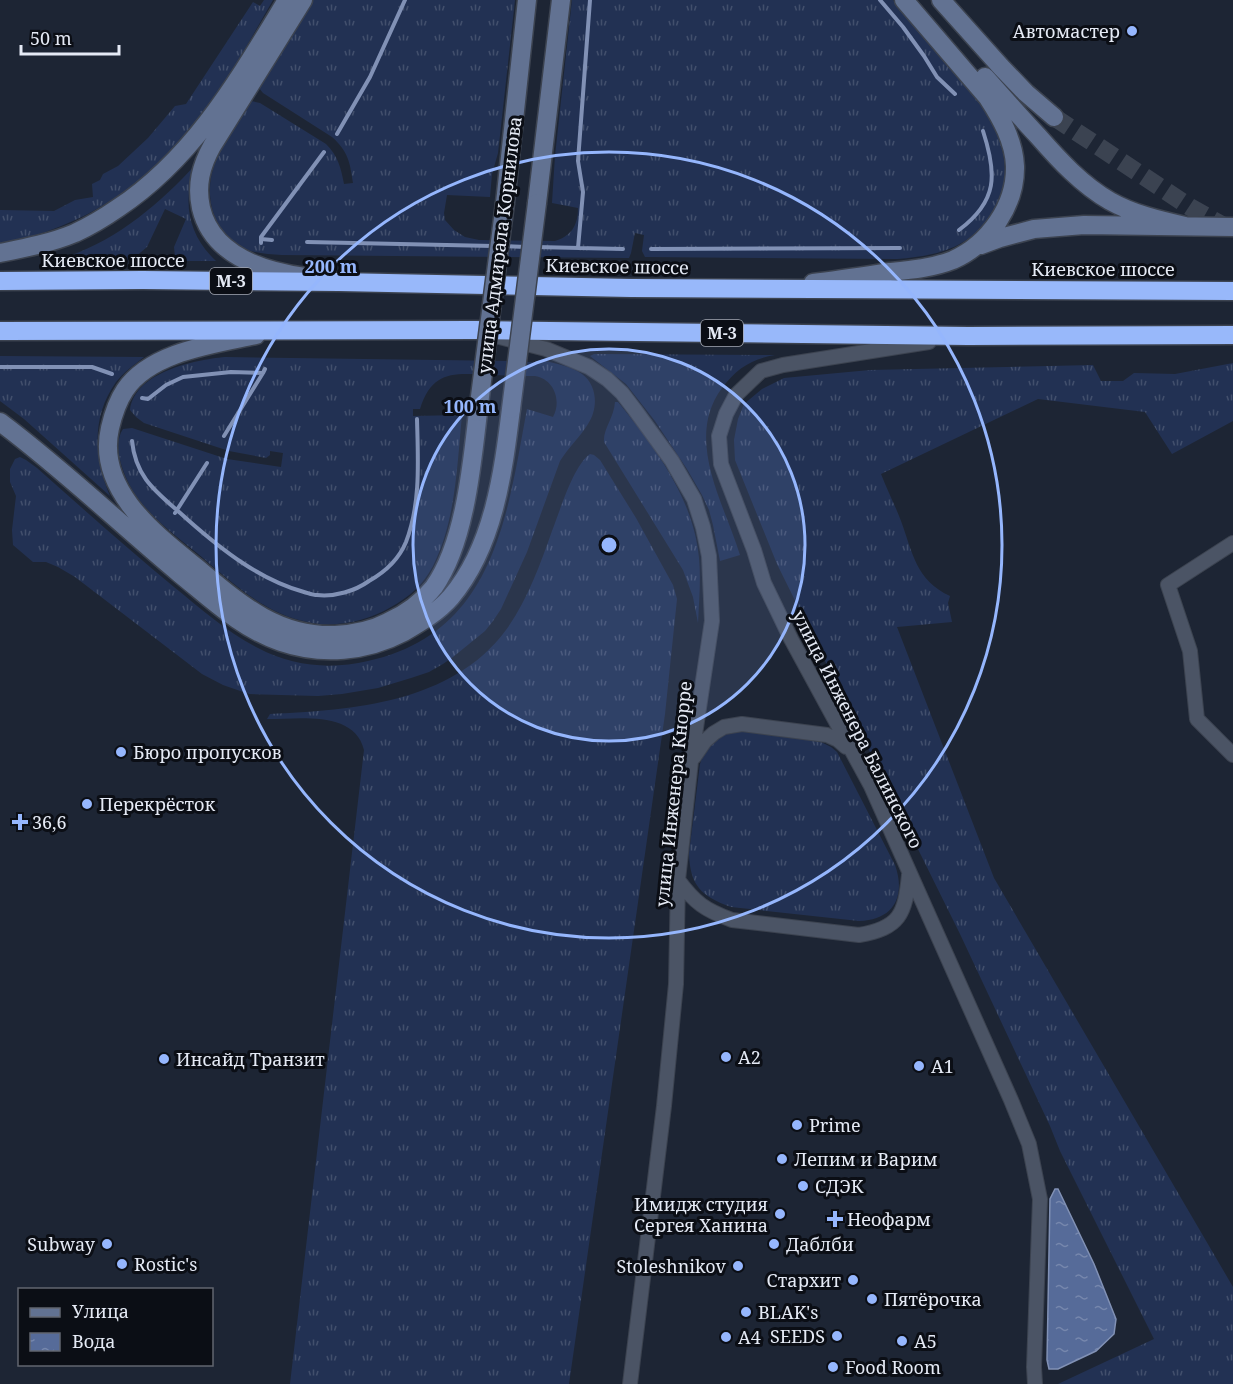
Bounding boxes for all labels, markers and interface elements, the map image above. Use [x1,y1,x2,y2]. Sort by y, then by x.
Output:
scale bar [21,18,118,56]
place label: Автомастер [1013,19,1120,43]
marker: Автомастер [1125,24,1139,38]
text: 50 m [30,26,72,50]
street label: улица Адмирала Корнилова [471,115,527,375]
street label: Киевское шоссе [41,248,185,272]
street label: Киевское шоссе [545,253,689,279]
text: 200 m [305,254,358,278]
street label: Киевское шоссе [1031,257,1175,281]
road number: М-3 [210,268,252,294]
road number: М-3 [701,320,743,346]
text: 100 m [444,394,497,418]
centre of rings [599,535,619,555]
street label: улица Инженера Балинского [787,606,929,852]
street label: улица Инженера Кнорре [649,680,697,908]
place label: Бюро пропусков [133,740,282,764]
marker: Бюро пропусков [114,745,128,759]
place label: Перекрёсток [99,792,215,816]
marker: Перекрёсток [80,797,94,811]
place label: 36,6 [32,810,67,834]
marker: 36,6 [13,815,27,829]
place label: А2 [738,1045,761,1069]
place label: Инсайд Транзит [176,1047,325,1071]
marker: А2 [719,1050,733,1064]
marker: Инсайд Транзит [157,1052,171,1066]
place label: А1 [931,1054,954,1078]
marker: А1 [912,1059,926,1073]
place label: Prime [809,1113,861,1137]
marker: Prime [790,1118,804,1132]
place label: Лепим и Варим [794,1147,938,1171]
marker: Лепим и Варим [775,1152,789,1166]
place label: СДЭК [815,1174,864,1198]
marker: СДЭК [796,1179,810,1193]
place label: Имидж студия Сергея Ханина [634,1192,768,1237]
marker: Имидж студия Сергея Ханина [773,1207,787,1221]
place label: Неофарм [847,1207,931,1231]
marker: Неофарм [828,1212,842,1226]
place label: Subway [27,1232,96,1256]
place label: Даблби [786,1232,854,1256]
marker: Subway [100,1237,114,1251]
marker: Даблби [767,1237,781,1251]
place label: Rostic's [134,1252,197,1276]
place label: Stoleshnikov [616,1254,727,1278]
marker: Rostic's [115,1257,129,1271]
marker: Stoleshnikov [731,1259,745,1273]
place label: Стархит [767,1268,841,1292]
marker: Стархит [846,1273,860,1287]
place label: Пятёрочка [884,1287,982,1311]
legend [18,1288,213,1366]
marker: Пятёрочка [865,1292,879,1306]
text: Улица [72,1299,129,1323]
place label: BLAK's [758,1300,818,1324]
marker: BLAK's [739,1305,753,1319]
place label: SEEDS [770,1324,825,1348]
place label: А4 [738,1325,761,1349]
text: Вода [72,1329,116,1353]
marker: SEEDS [830,1329,844,1343]
place label: А5 [914,1329,937,1353]
marker: А4 [719,1330,733,1344]
marker: А5 [895,1334,909,1348]
place label: Food Room [845,1355,941,1379]
marker: Food Room [826,1360,840,1374]

